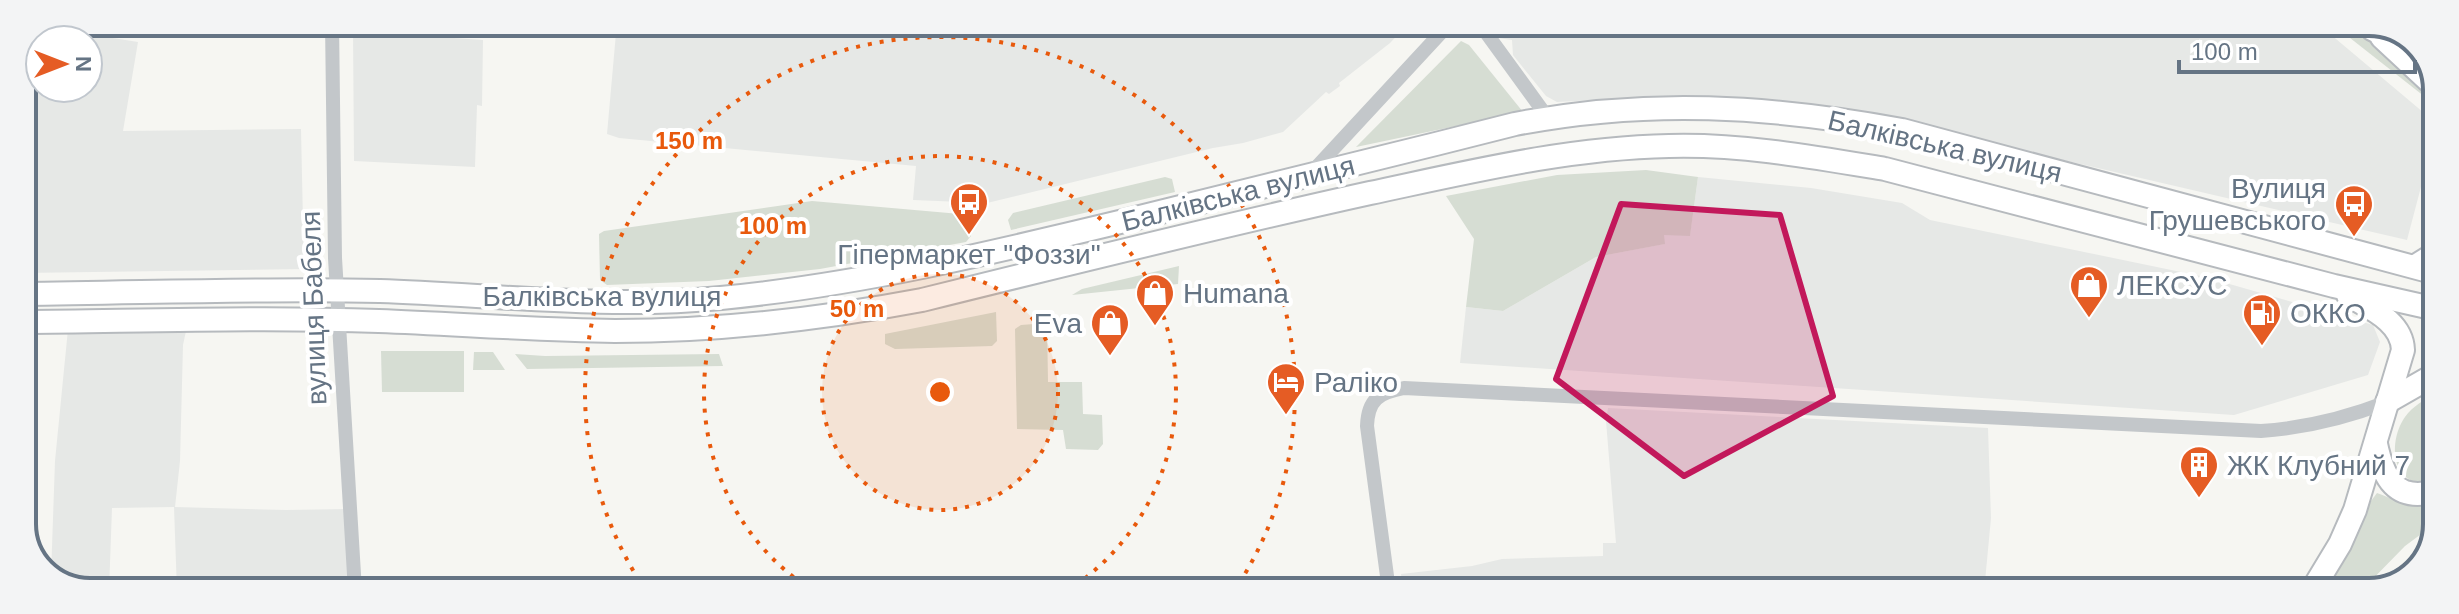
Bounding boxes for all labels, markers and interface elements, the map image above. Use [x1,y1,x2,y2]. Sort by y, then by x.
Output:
north arrow [24,24,104,104]
scale bar [2179,24,2415,74]
text: 100 m [2191,38,2258,65]
text: N [71,56,96,72]
street label: Балківська вулиця [1825,105,2065,188]
text: 150 m [655,127,723,154]
street label: Балківська вулиця [1118,150,1358,237]
place label: Вулиця Грушевського [2149,173,2326,236]
bus stop icon: Гіпермаркет "Фоззи" [948,181,990,236]
bus stop icon: Вулиця Грушевського [2333,183,2375,238]
street label: вулиця Бабеля [295,210,332,406]
text: 100 m [739,212,807,239]
place label: Гіпермаркет "Фоззи" [837,239,1101,270]
shop icon: ЛЕКСУС [2068,264,2110,319]
place label: ЛЕКСУС [2117,270,2227,301]
shop icon: Humana [1134,272,1176,327]
place label: Humana [1183,278,1289,309]
street label: Балківська вулиця [483,281,721,312]
fuel station icon: ОККО [2241,292,2283,347]
text: 50 m [830,295,884,322]
place label: ОККО [2290,298,2366,329]
shop icon: Eva [1089,302,1131,357]
place label: Eva [1034,308,1082,339]
hotel icon: Раліко [1265,361,1307,416]
place label: Раліко [1314,367,1398,398]
centre of rings [926,378,954,406]
building icon: ЖК Клубний 7 [2178,444,2220,499]
place label: ЖК Клубний 7 [2227,450,2410,481]

